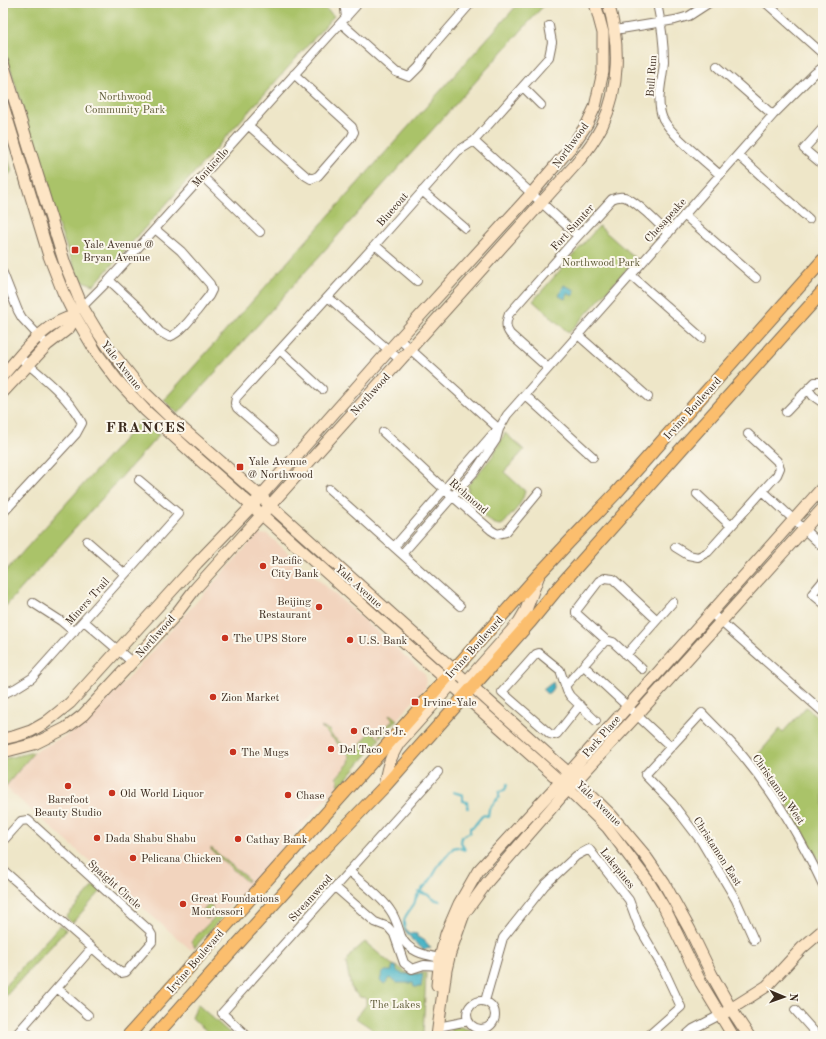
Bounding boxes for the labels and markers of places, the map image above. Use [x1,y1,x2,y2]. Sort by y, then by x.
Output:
place label: Yale Avenue @ Bryan Avenue [83,240,154,264]
marker: Yale Avenue @ Bryan Avenue [70,245,80,255]
place label: Yale Avenue @ Northwood [248,457,313,481]
marker: Yale Avenue @ Northwood [235,462,245,472]
place label: Pacific City Bank [271,556,319,580]
marker: Pacific City Bank [258,561,268,571]
place label: Beijing Restaurant [258,597,311,621]
marker: Beijing Restaurant [314,602,324,612]
marker: The UPS Store [220,633,230,643]
place label: The UPS Store [233,634,307,645]
marker: U.S. Bank [345,635,355,645]
place label: U.S. Bank [358,636,408,647]
marker: Zion Market [208,692,218,702]
place label: Zion Market [221,693,280,704]
marker: Irvine-Yale [410,697,420,707]
place label: Irvine-Yale [423,698,476,709]
marker: Carl's Jr. [349,726,359,736]
place label: Carl's Jr. [362,727,406,738]
marker: Del Taco [326,744,336,754]
place label: Del Taco [339,745,382,756]
marker: The Mugs [228,747,238,757]
place label: The Mugs [241,748,289,759]
marker: Barefoot Beauty Studio [63,781,73,791]
marker: Old World Liquor [107,788,117,798]
place label: Old World Liquor [120,789,204,800]
marker: Chase [283,790,293,800]
place label: Chase [296,791,325,802]
place label: Barefoot Beauty Studio [34,795,102,819]
marker: Dada Shabu Shabu [92,833,102,843]
place label: Dada Shabu Shabu [105,834,196,845]
marker: Cathay Bank [233,834,243,844]
place label: Cathay Bank [246,835,308,846]
marker: Pelicana Chicken [128,853,138,863]
place label: Pelicana Chicken [141,854,221,865]
place label: Great Foundations Montessori [191,894,279,918]
marker: Great Foundations Montessori [178,899,188,909]

